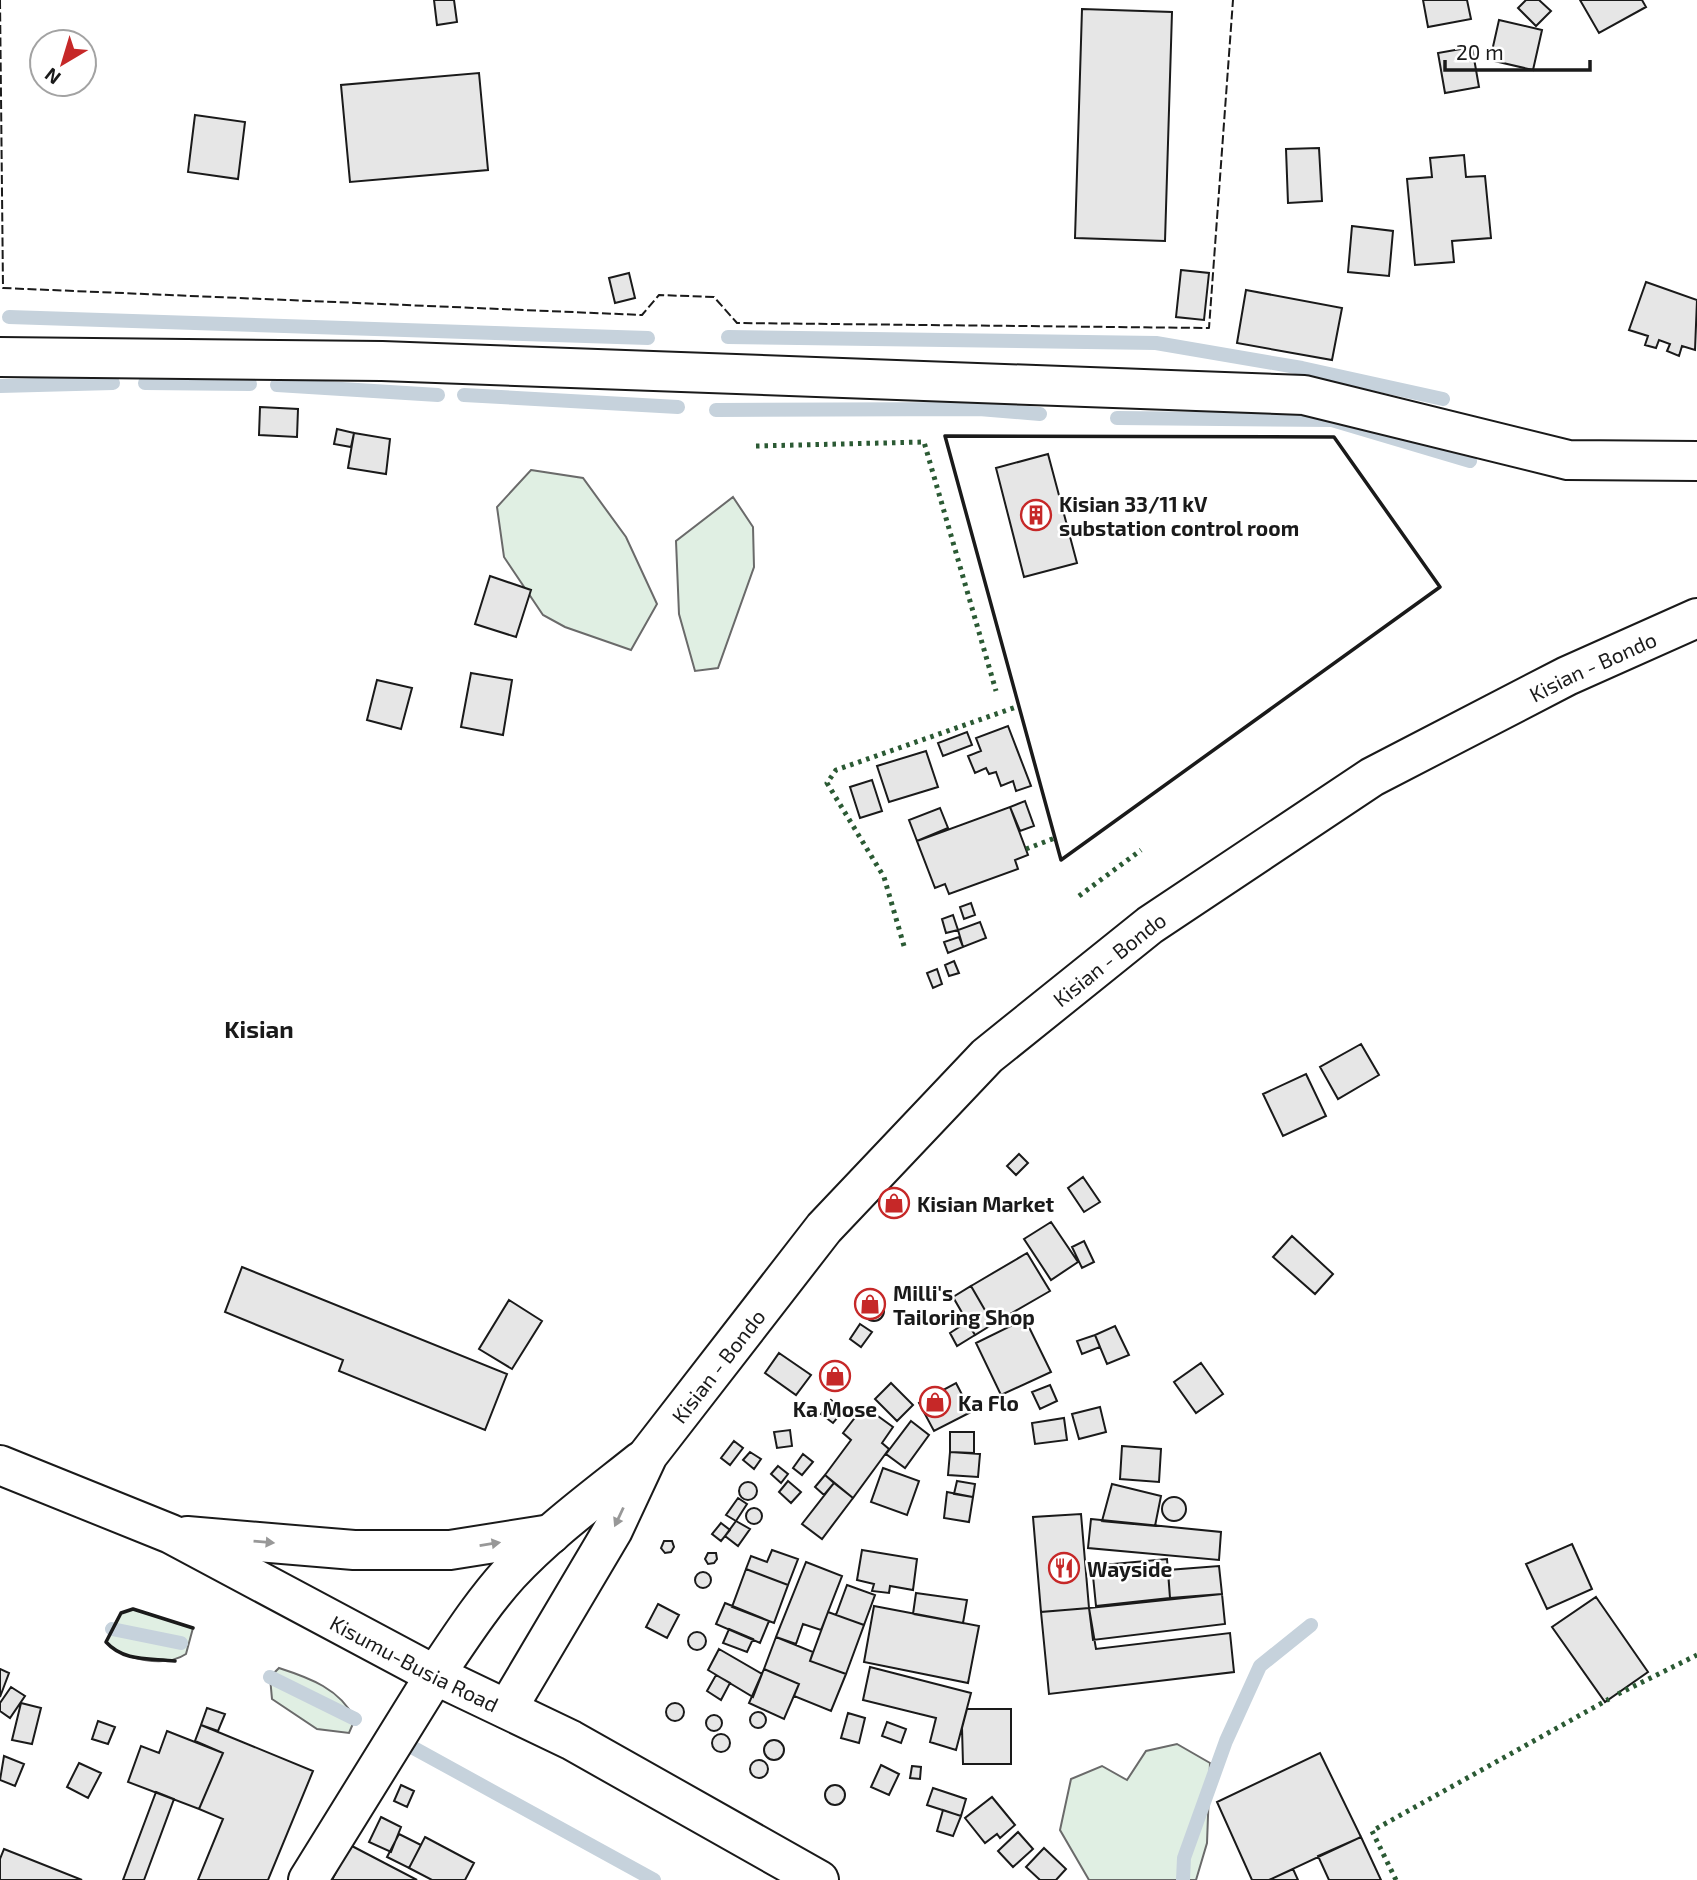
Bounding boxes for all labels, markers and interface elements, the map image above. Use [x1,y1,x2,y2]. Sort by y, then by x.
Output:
north arrow [28,28,98,98]
scale bar [1445,28,1590,72]
text: 20 m [1456,39,1504,64]
text: N [40,64,65,90]
place label: Kisian 33/11 kV substation control room [1059,491,1299,540]
building icon: Kisian 33/11 kV substation control room [1019,498,1053,532]
street label: Kisian - Bondo [1525,625,1660,706]
street label: Kisian - Bondo [1047,906,1170,1011]
district label: Kisian [224,1014,294,1043]
shop icon: Kisian Market [877,1186,911,1220]
place label: Kisian Market [917,1191,1055,1216]
place label: Milli's Tailoring Shop [893,1280,1035,1329]
shop icon: Milli's Tailoring Shop [853,1287,887,1321]
street label: Kisian - Bondo [665,1304,769,1427]
shop icon: Ka Mose [818,1359,852,1393]
shop icon: Ka Flo [918,1385,952,1419]
place label: Ka Flo [958,1390,1019,1415]
place label: Ka Mose [793,1396,877,1421]
one-way arrow [613,1507,625,1527]
one-way arrow [253,1537,275,1548]
one-way arrow [479,1538,501,1549]
restaurant icon: Wayside [1047,1551,1081,1585]
place label: Wayside [1087,1556,1172,1582]
street label: Kisumu-Busia Road [326,1609,503,1716]

